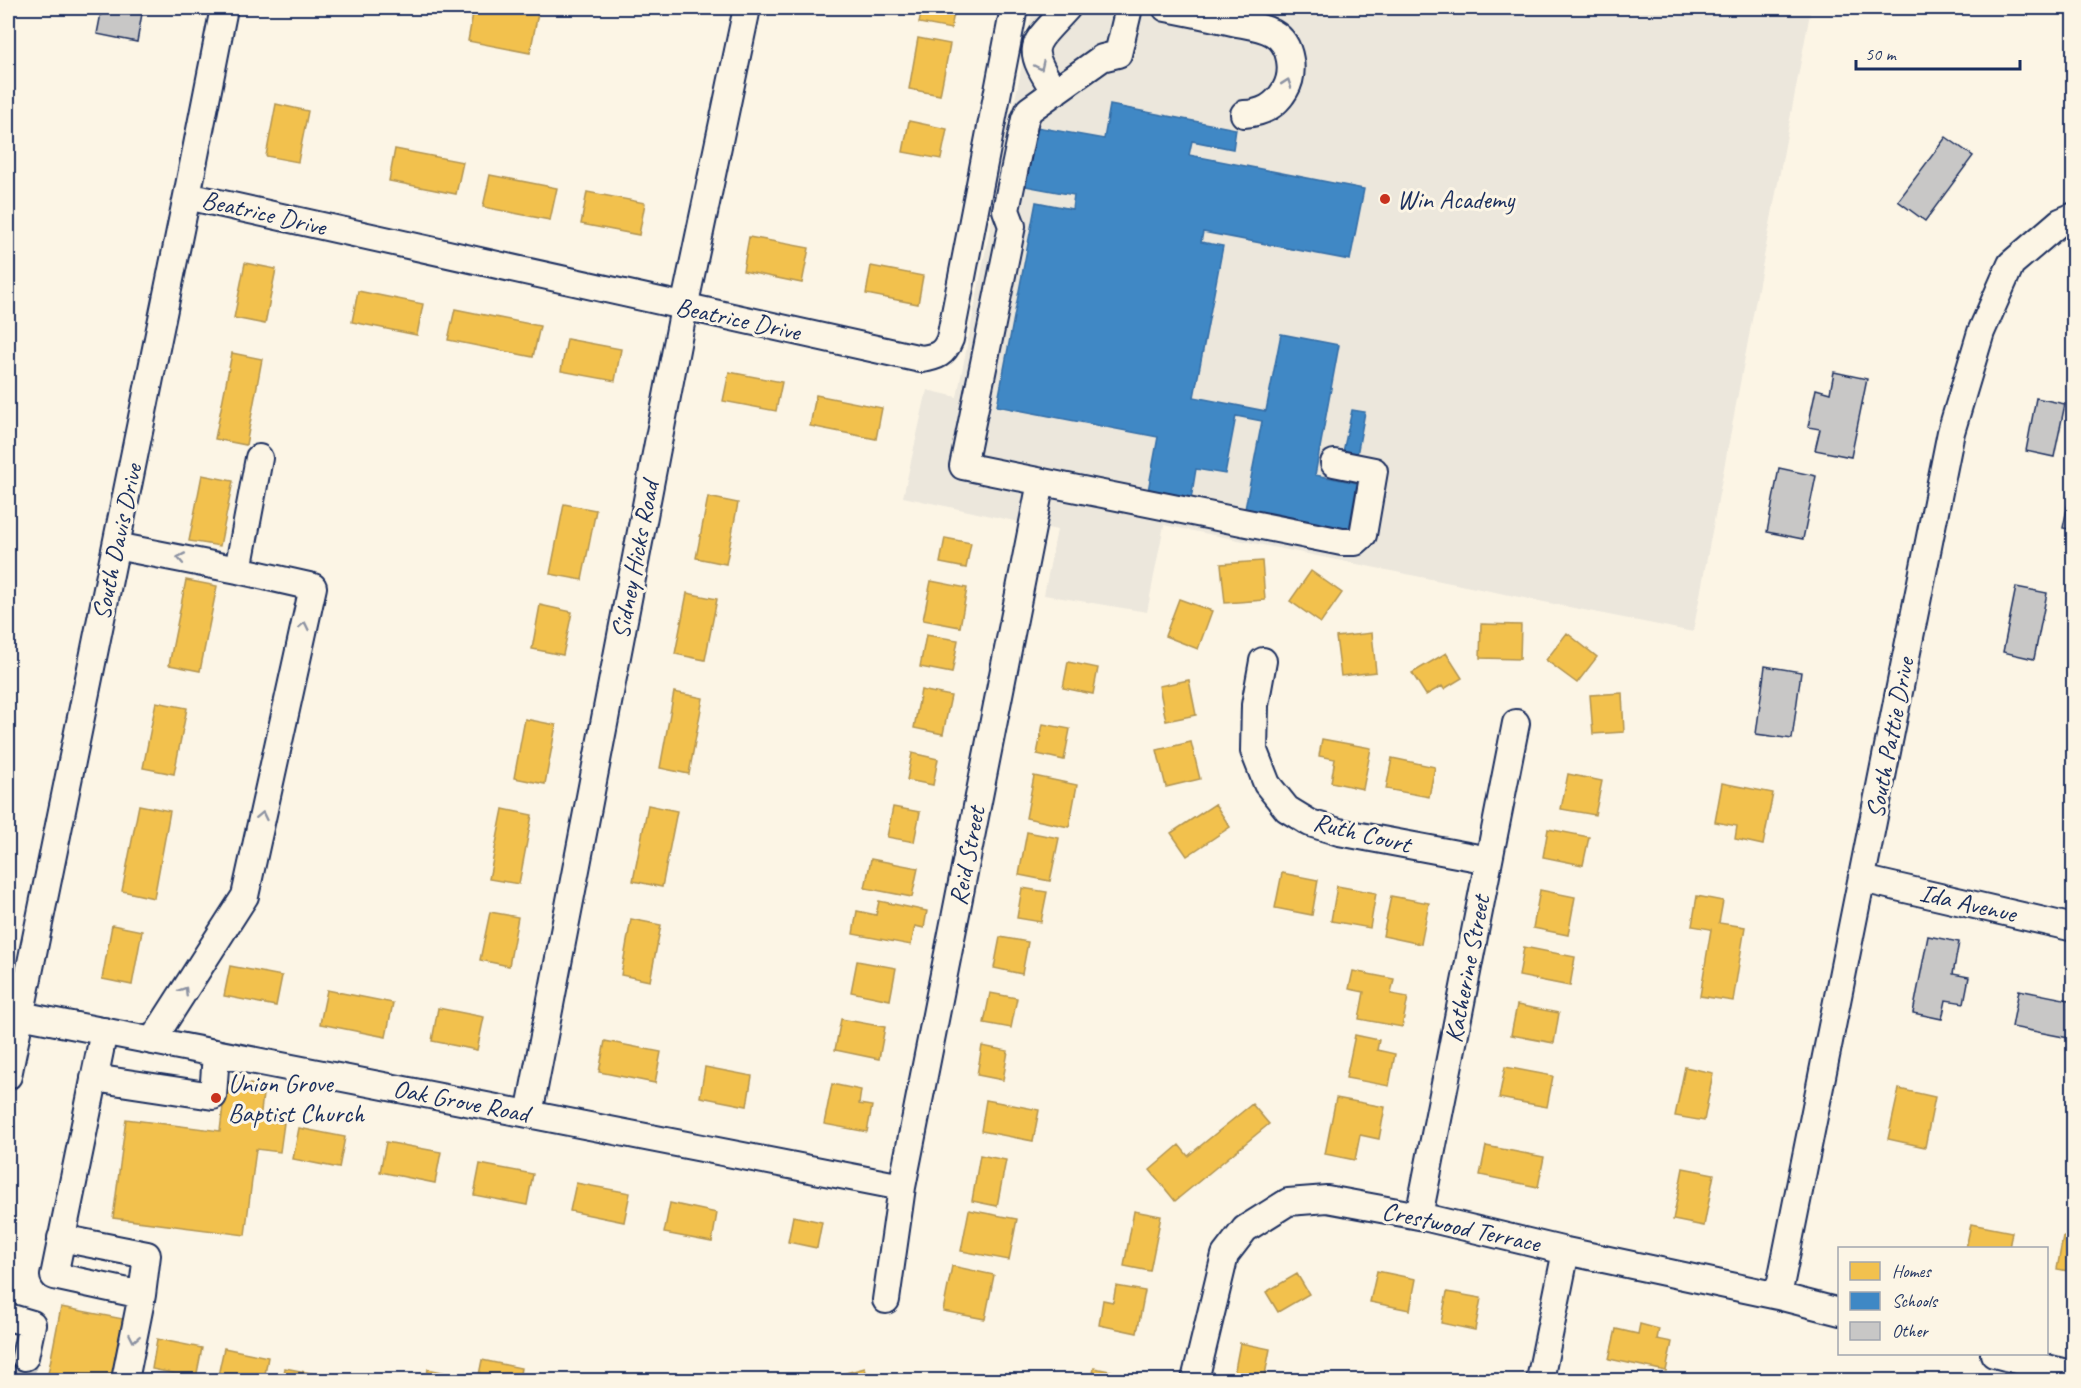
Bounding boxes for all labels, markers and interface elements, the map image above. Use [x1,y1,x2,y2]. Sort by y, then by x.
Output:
scale bar [1856,33,2020,71]
text: 50 m [1865,43,1898,65]
one-way arrow [1033,60,1045,71]
one-way arrow [1280,78,1292,89]
street label: Beatrice Drive [199,183,331,244]
place label: Win Academy [1397,183,1516,216]
marker: Win Academy [1378,192,1392,206]
street label: Beatrice Drive [673,290,805,349]
street label: South Davis Drive [84,460,150,623]
street label: Sidney Hicks Road [604,475,667,642]
one-way arrow [176,552,186,565]
one-way arrow [297,621,310,631]
street label: South Pattie Drive [1858,652,1922,821]
street label: Reid Street [941,802,993,908]
street label: Ruth Court [1310,805,1416,862]
one-way arrow [255,811,268,821]
street label: Ida Avenue [1917,876,2022,931]
street label: Katherine Street [1437,890,1498,1045]
one-way arrow [176,987,187,998]
place label: Union Grove Baptist Church [228,1067,365,1130]
street label: Oak Grove Road [390,1072,535,1131]
marker: Union Grove Baptist Church [209,1091,223,1105]
street label: Crestwood Terrace [1379,1194,1544,1260]
legend [1838,1247,2048,1355]
text: Homes [1892,1260,1932,1282]
text: Schools [1892,1290,1939,1312]
text: Other [1892,1320,1929,1342]
one-way arrow [128,1332,141,1342]

